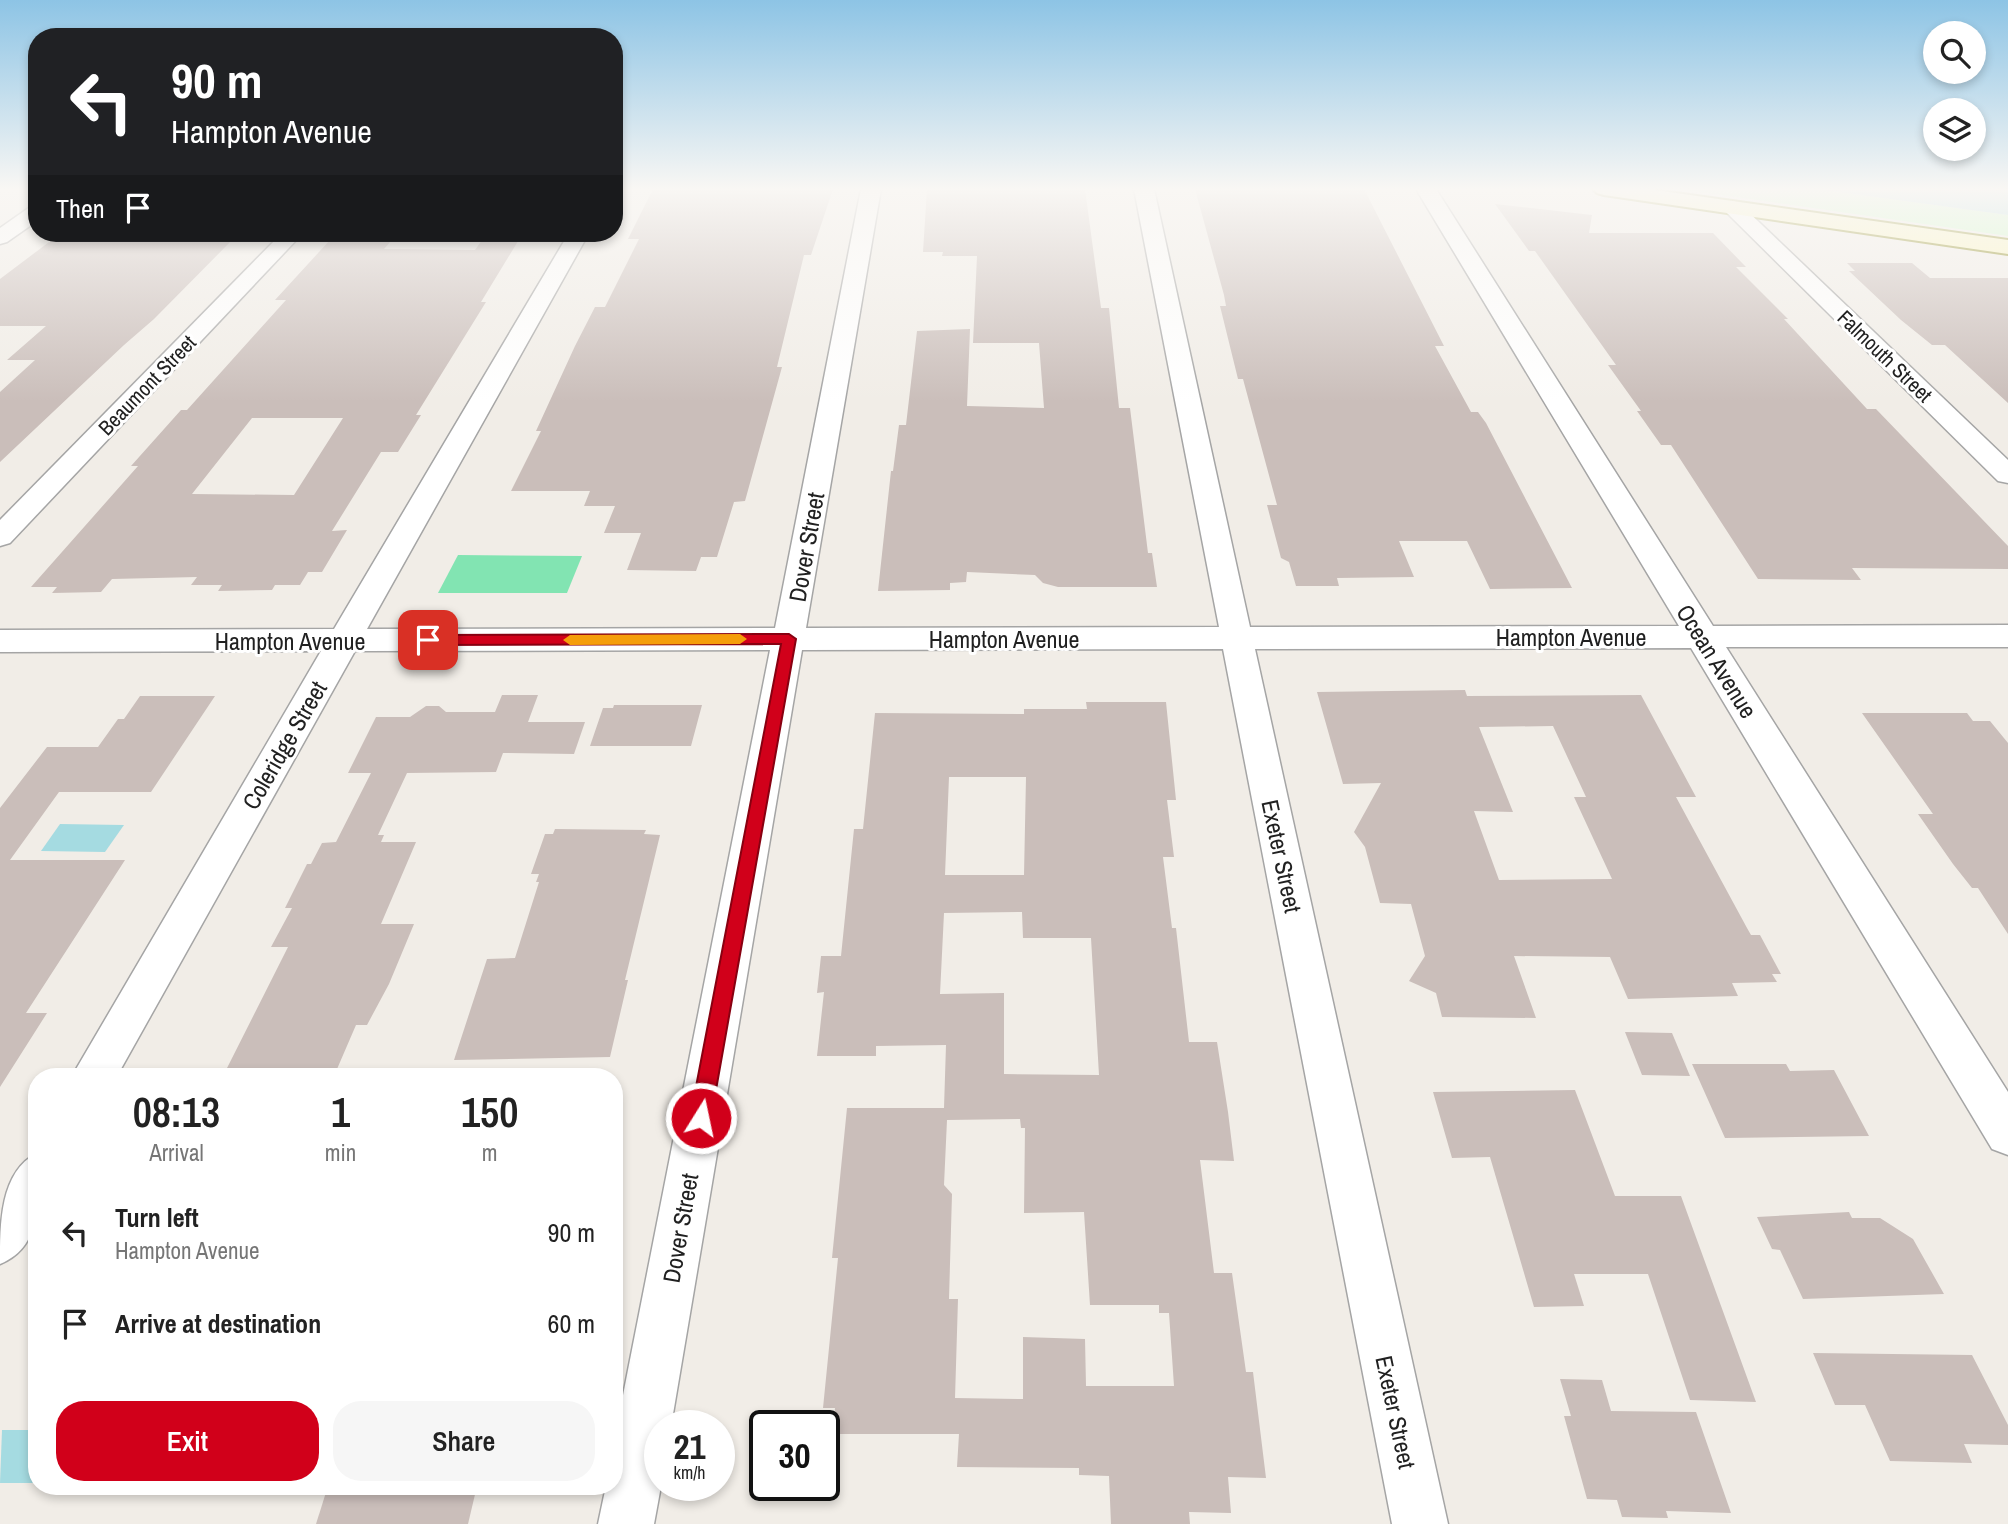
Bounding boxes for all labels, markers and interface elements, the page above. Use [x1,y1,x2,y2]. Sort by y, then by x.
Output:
map controls [1923,21,1986,161]
button: search [1923,21,1986,84]
text: 90 m [171,47,263,113]
icon: left [56,56,147,147]
button: layers [1923,98,1986,161]
text: Hampton Avenue [171,110,372,153]
icon: arrive [119,189,157,227]
text: Then [56,191,105,226]
street label: Falmouth Street [1831,303,1939,409]
street label: Beaumont Street [92,328,202,442]
street label: Dover Street [781,489,831,604]
street label: Ocean Avenue [1669,598,1765,724]
pin [398,610,458,670]
icon: arrive [409,621,447,659]
street label: Hampton Avenue [1496,621,1646,653]
street label: Hampton Avenue [929,623,1079,655]
street label: Hampton Avenue [215,625,365,657]
street label: Coleridge Street [234,674,334,815]
street label: Exeter Street [1254,796,1310,916]
position arrow [664,1081,738,1155]
text: 08:13 [133,1084,220,1140]
text: 1 [331,1084,350,1140]
text: 150 [461,1084,518,1140]
text: Arrival [149,1137,204,1168]
text: min [325,1137,356,1168]
text: m [482,1137,497,1168]
street label: Dover Street [655,1170,705,1285]
text: Turn left [115,1200,199,1235]
icon: left [56,1214,94,1252]
text: 90 m [548,1215,595,1250]
text: Hampton Avenue [115,1235,259,1266]
icon: arrive [56,1305,94,1343]
text: Arrive at destination [115,1306,321,1341]
text: 60 m [548,1306,595,1341]
street label: Exeter Street [1368,1352,1424,1472]
button: Exit [56,1401,319,1481]
button: Share [333,1401,595,1481]
speed limit sign: 30 [749,1410,840,1501]
text: 21 [674,1423,705,1470]
text: km/h [674,1460,706,1485]

